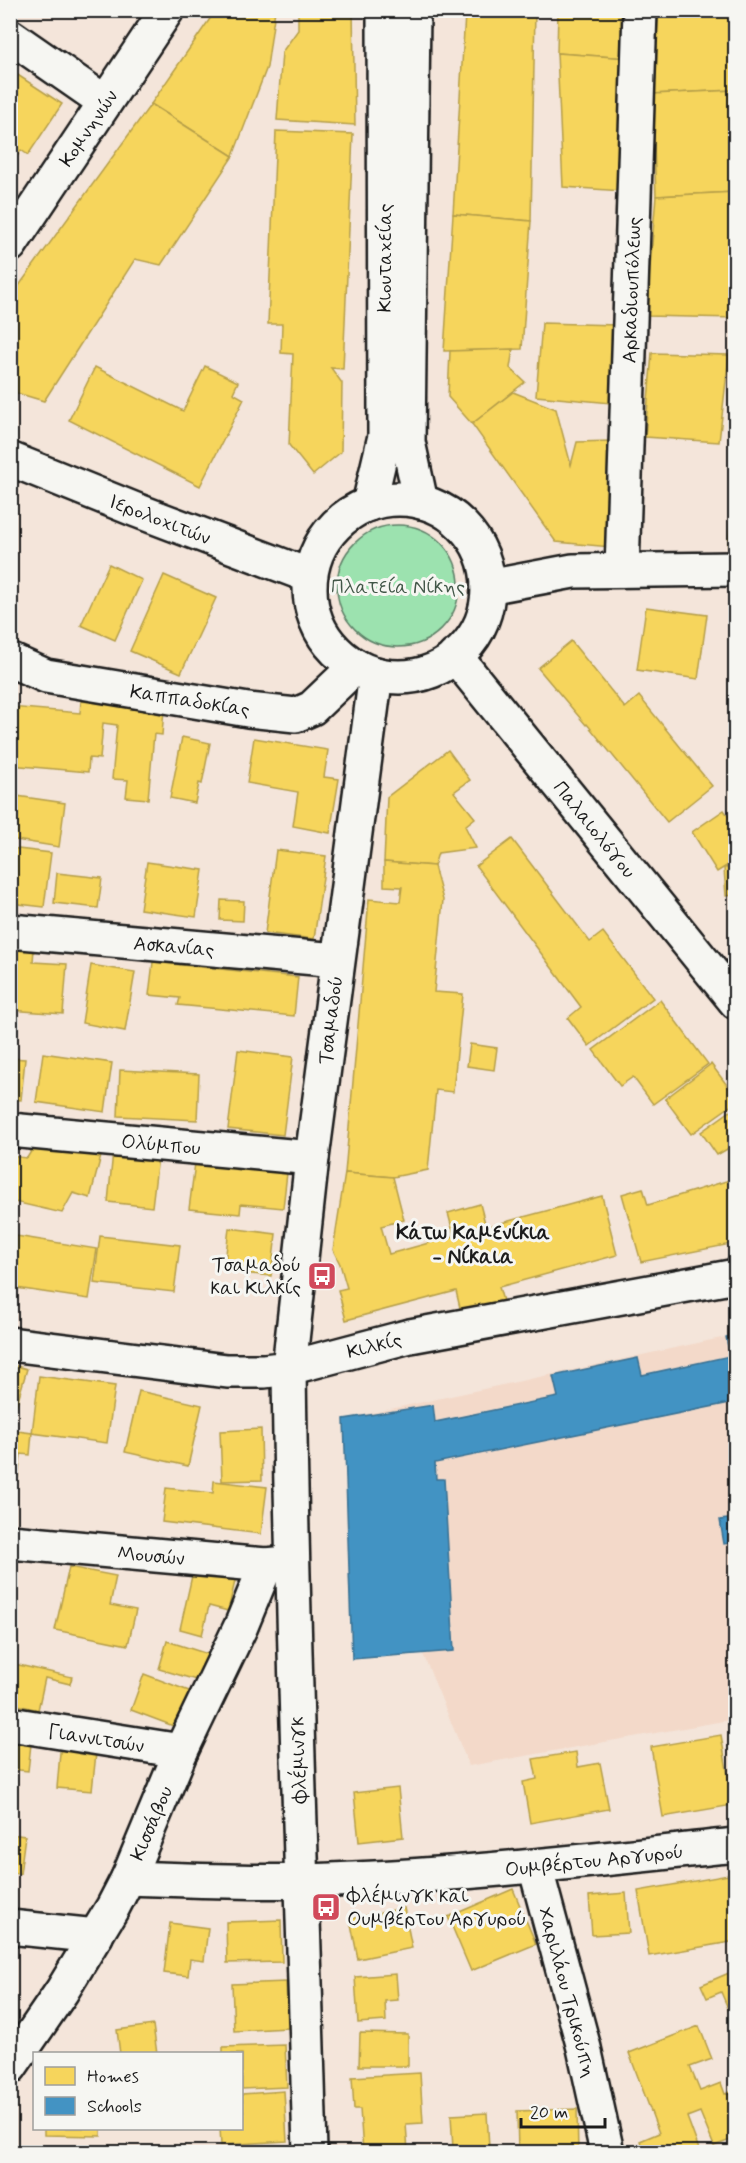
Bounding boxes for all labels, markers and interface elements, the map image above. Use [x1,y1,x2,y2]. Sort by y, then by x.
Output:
street label: Κομνηνών [53,85,125,173]
street label: Κιουταχείας [372,203,399,313]
street label: Αρκαδιουπόλεως [616,216,649,364]
street label: Ιερολοχιτών [105,489,214,552]
park label: Πλατεία Νίκης [331,574,465,601]
street label: Καππαδοκίας [128,679,252,724]
street label: Παλαιολόγου [546,776,641,884]
street label: Ασκανίας [132,931,216,964]
street label: Τσαμαδού [313,974,350,1066]
street label: Ολύμπου [120,1129,202,1162]
district label: Κάτω Καμενίκια - Νίκαια [396,1219,551,1271]
place label: Τσαμαδού και Κιλκίς [211,1252,301,1302]
bus stop icon: Τσαμαδού και Κιλκίς [306,1260,338,1292]
street label: Κιλκίς [344,1327,405,1366]
street label: Μουσών [116,1540,186,1573]
street label: Φλέμινγκ [284,1716,315,1805]
street label: Γιαννιτσών [46,1719,146,1760]
street label: Κισσάβου [125,1782,180,1865]
street label: Ουμβέρτου Αργυρού [503,1839,685,1884]
place label: Φλέμινγκ και Ουμβέρτου Αργυρού [346,1883,527,1933]
bus stop icon: Φλέμινγκ και Ουμβέρτου Αργυρού [310,1891,342,1923]
street label: Χαριλάου Τρικούπη [531,1904,602,2080]
legend [33,2052,243,2130]
text: Homes [87,2065,139,2089]
scale bar [521,2091,605,2129]
text: Schools [87,2095,142,2119]
text: 20 m [530,2101,568,2125]

